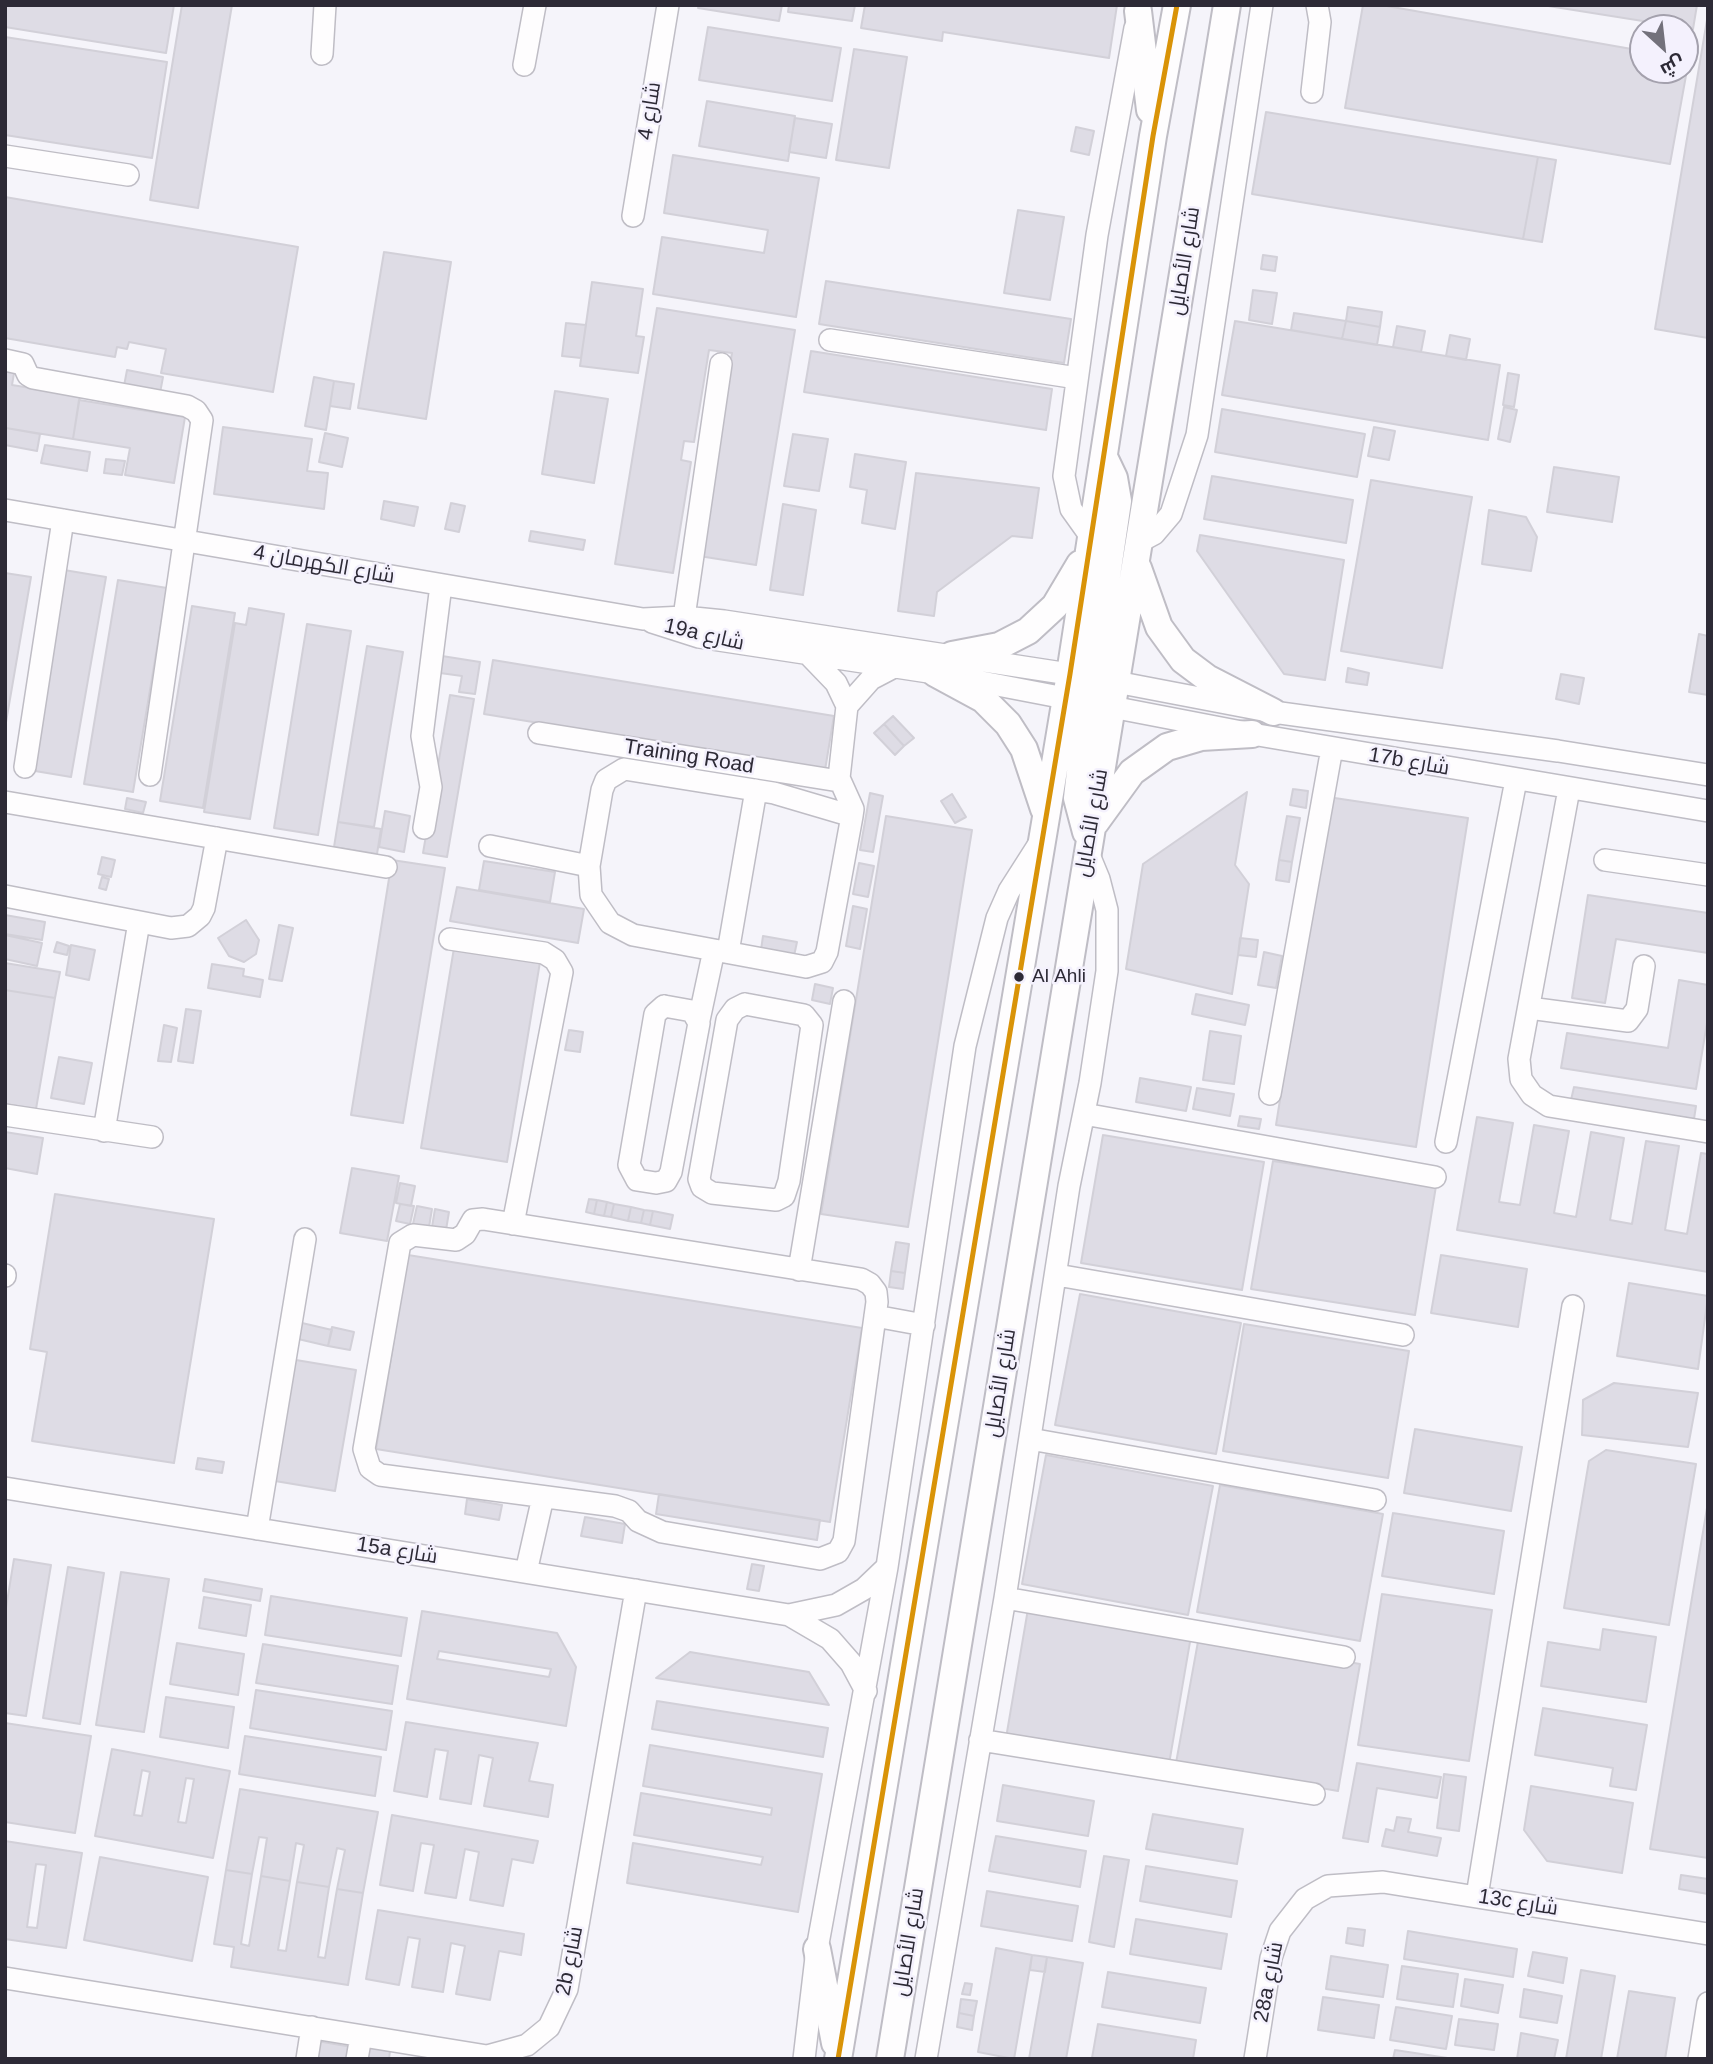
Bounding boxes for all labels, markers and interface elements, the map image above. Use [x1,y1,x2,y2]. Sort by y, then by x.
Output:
north arrow [1629,14,1699,84]
text: ش [1657,51,1688,81]
street label: شارع 4 [633,80,667,142]
street label: شارع الأصايل [1164,205,1206,317]
street label: شارع الكهرمان 4 [251,540,397,590]
street label: 19a شارع [661,614,747,656]
street label: Training Road [622,734,756,780]
street label: 17b شارع [1367,743,1451,781]
street label: شارع الأصايل [1070,767,1114,879]
place label: Al Ahli [1032,966,1086,988]
marker: Al Ahli [1012,970,1026,984]
street label: شارع الأصايل [980,1327,1022,1439]
street label: 15a شارع [355,1532,439,1570]
street label: 13c شارع [1476,1884,1560,1922]
street label: شارع الأصايل [888,1886,930,1998]
street label: 2b شارع [551,1924,589,1998]
street label: 28a شارع [1249,1940,1289,2024]

